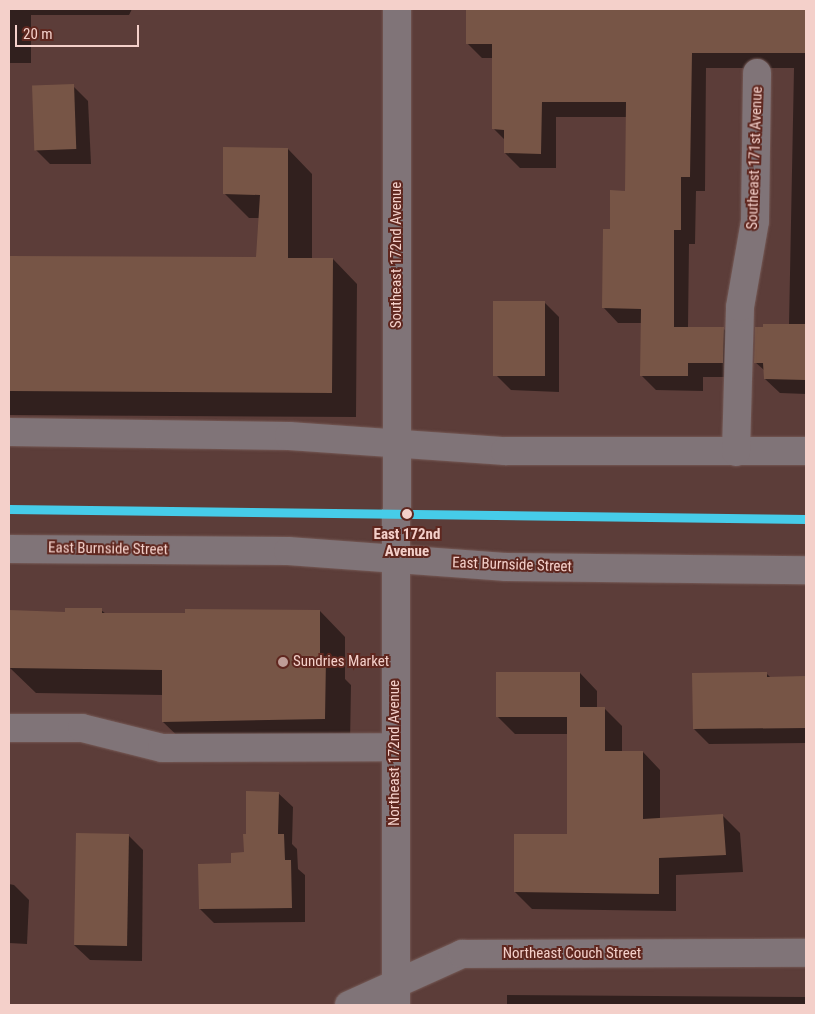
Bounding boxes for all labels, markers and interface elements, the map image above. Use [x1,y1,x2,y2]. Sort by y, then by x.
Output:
scale bar [18,15,141,47]
text: 20 m [23,25,53,43]
street label: Southeast 171st Avenue [744,86,766,230]
street label: Southeast 172nd Avenue [388,182,406,328]
marker: East 172nd Avenue [398,505,416,523]
place label: East 172nd Avenue [374,525,440,560]
street label: East Burnside Street [48,539,168,559]
street label: East Burnside Street [452,554,572,576]
place label: Sundries Market [293,653,389,671]
marker: Sundries Market [277,656,289,668]
street label: Northeast 172nd Avenue [386,680,404,826]
street label: Northeast Couch Street [503,945,641,963]

